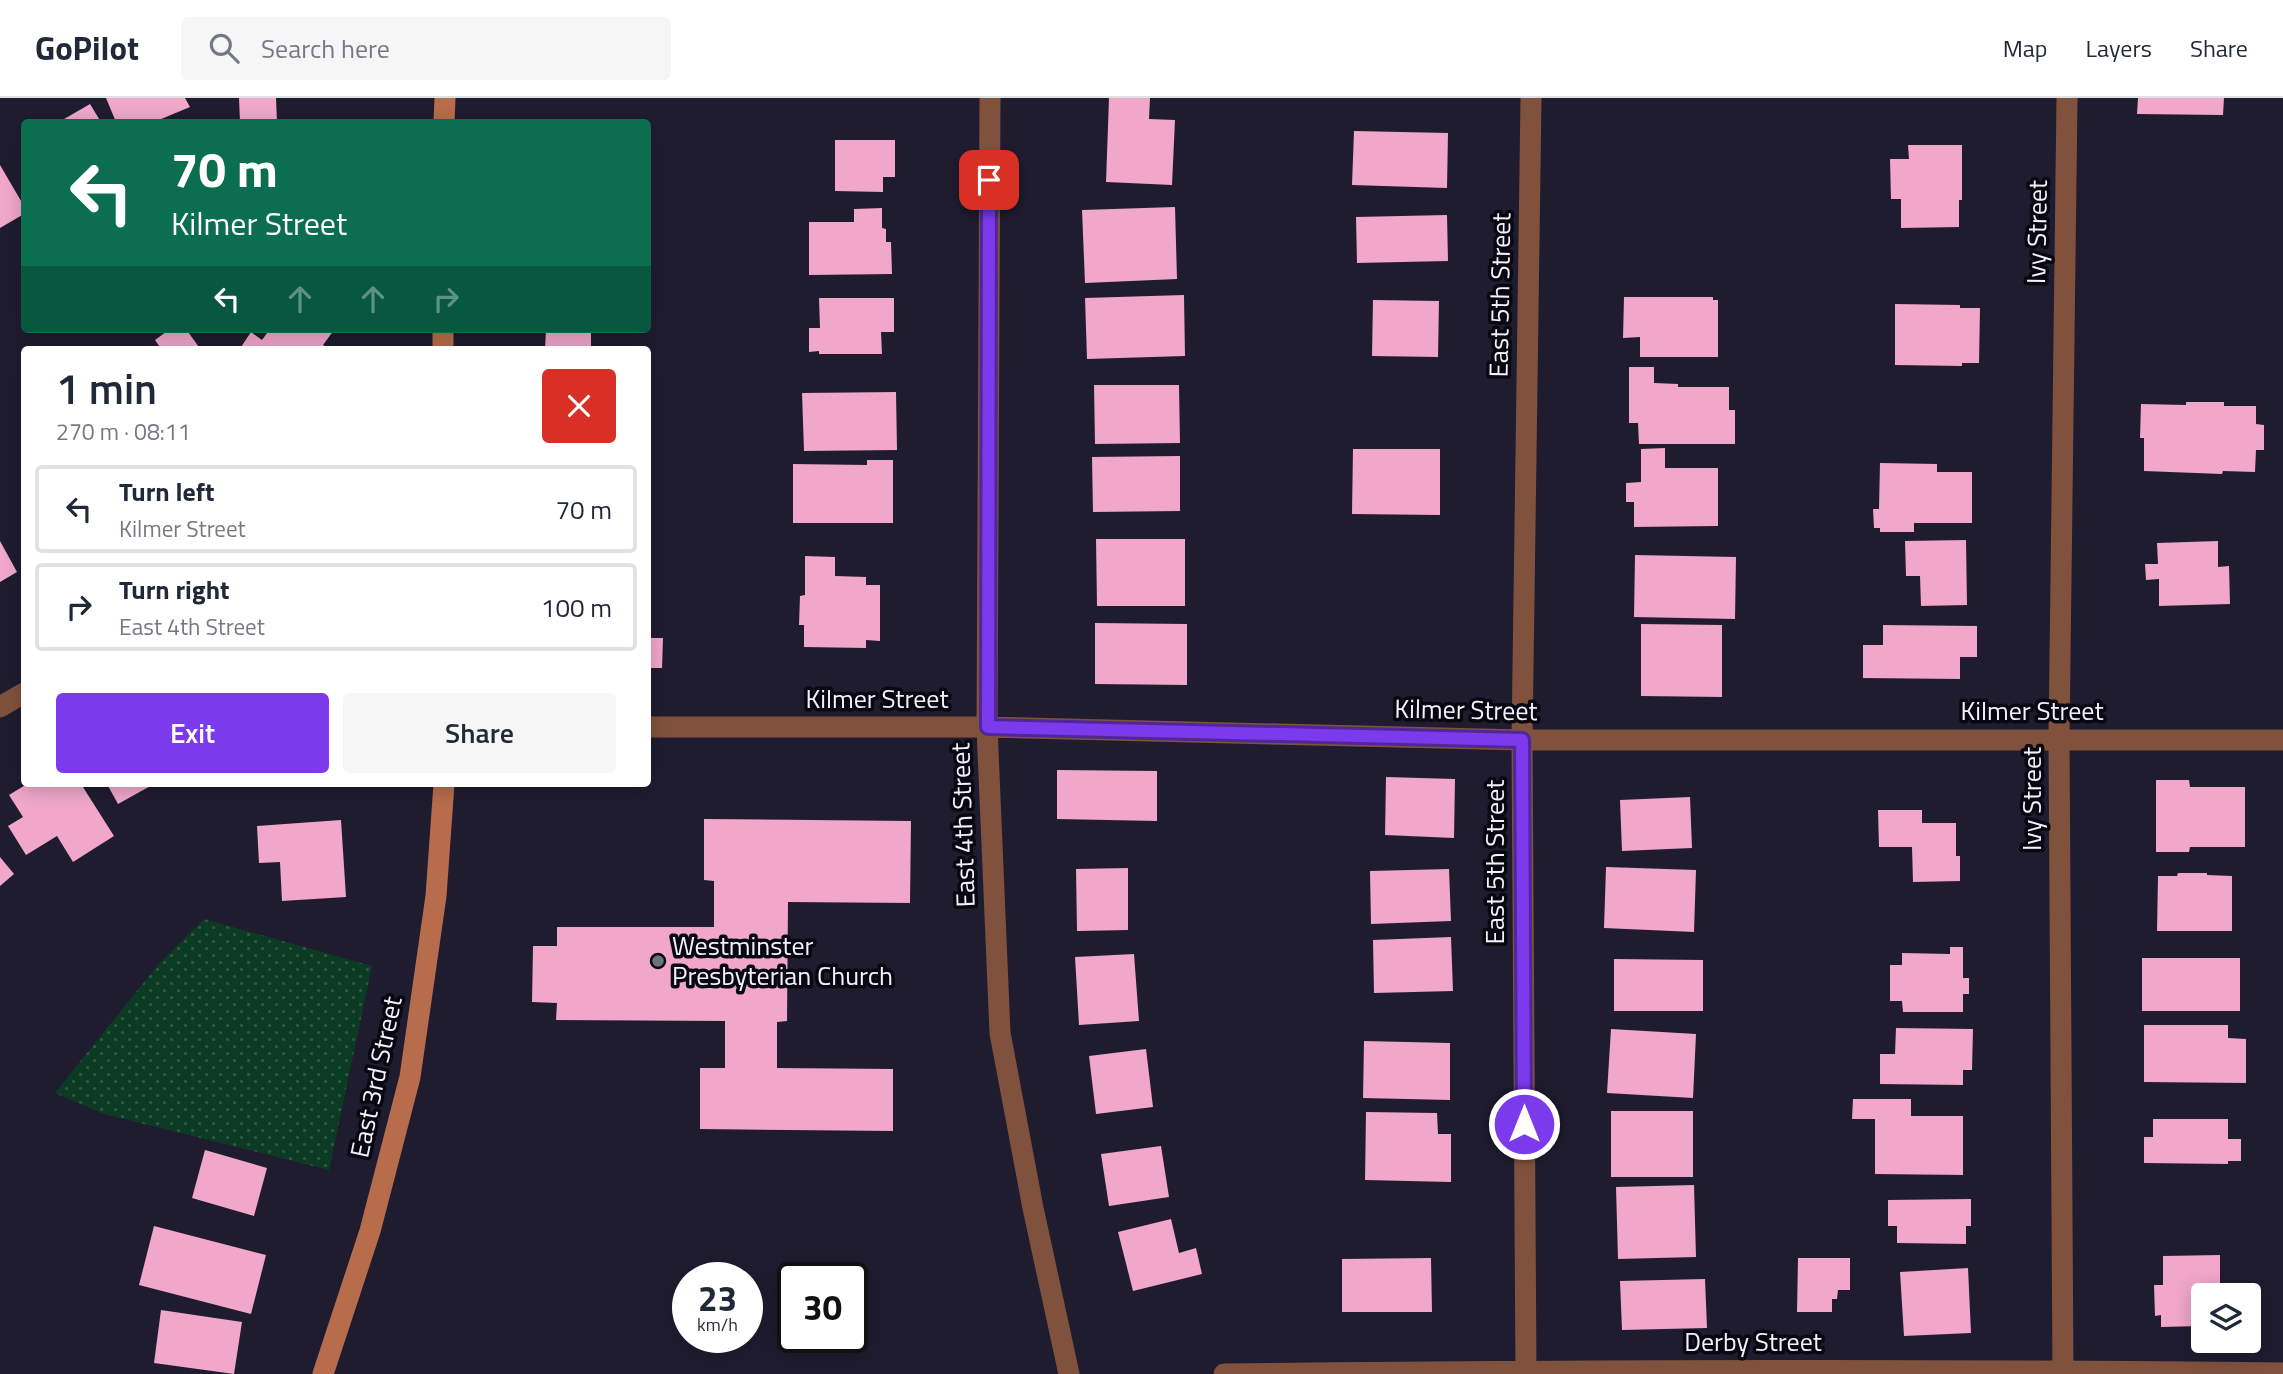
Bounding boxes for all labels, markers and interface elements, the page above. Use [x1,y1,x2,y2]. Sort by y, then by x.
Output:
search box [181,17,671,80]
text: GoPilot [35,23,139,73]
icon: search [205,29,243,67]
text: Search here [261,29,390,68]
text: Map [2003,30,2048,66]
text: Layers [2086,30,2152,66]
text: Share [2190,30,2248,66]
text: 70 m [171,131,278,206]
icon: left [56,147,147,238]
pin [959,150,1019,210]
icon: arrive [970,161,1008,199]
street label: Ivy Street [2016,180,2057,284]
text: Kilmer Street [171,199,347,247]
street label: East 5th Street [1479,212,1520,378]
icon: left [208,280,246,318]
icon: ahead [281,280,319,318]
icon: ahead [354,280,392,318]
icon: right [427,280,465,318]
text: 1 min [56,356,157,420]
button: close [542,369,616,443]
text: 270 m · 08:11 [56,414,191,449]
text: Turn left [119,472,214,511]
icon: left [60,490,98,528]
text: 70 m [555,490,612,529]
text: Kilmer Street [119,511,246,546]
text: Turn right [119,570,230,609]
icon: right [60,588,98,626]
text: 100 m [541,588,612,627]
text: East 4th Street [119,609,265,644]
street label: Kilmer Street [805,679,949,718]
street label: Kilmer Street [1394,689,1538,730]
street label: Kilmer Street [1960,691,2104,730]
button: Exit [56,693,329,773]
button: Share [343,693,616,773]
street label: East 4th Street [940,742,985,908]
street label: Ivy Street [2012,747,2051,851]
street label: East 5th Street [1475,780,1514,944]
place label: Westminster Presbyterian Church [672,926,893,995]
marker: Westminster Presbyterian Church [650,953,666,969]
street label: East 3rd Street [339,993,412,1161]
position arrow [1487,1087,1561,1161]
speed limit sign: 30 [777,1262,868,1353]
text: 23 [698,1271,737,1325]
map controls [2191,1283,2261,1353]
button: layers [2191,1283,2261,1353]
text: km/h [697,1311,738,1338]
street label: Derby Street [1684,1322,1822,1361]

